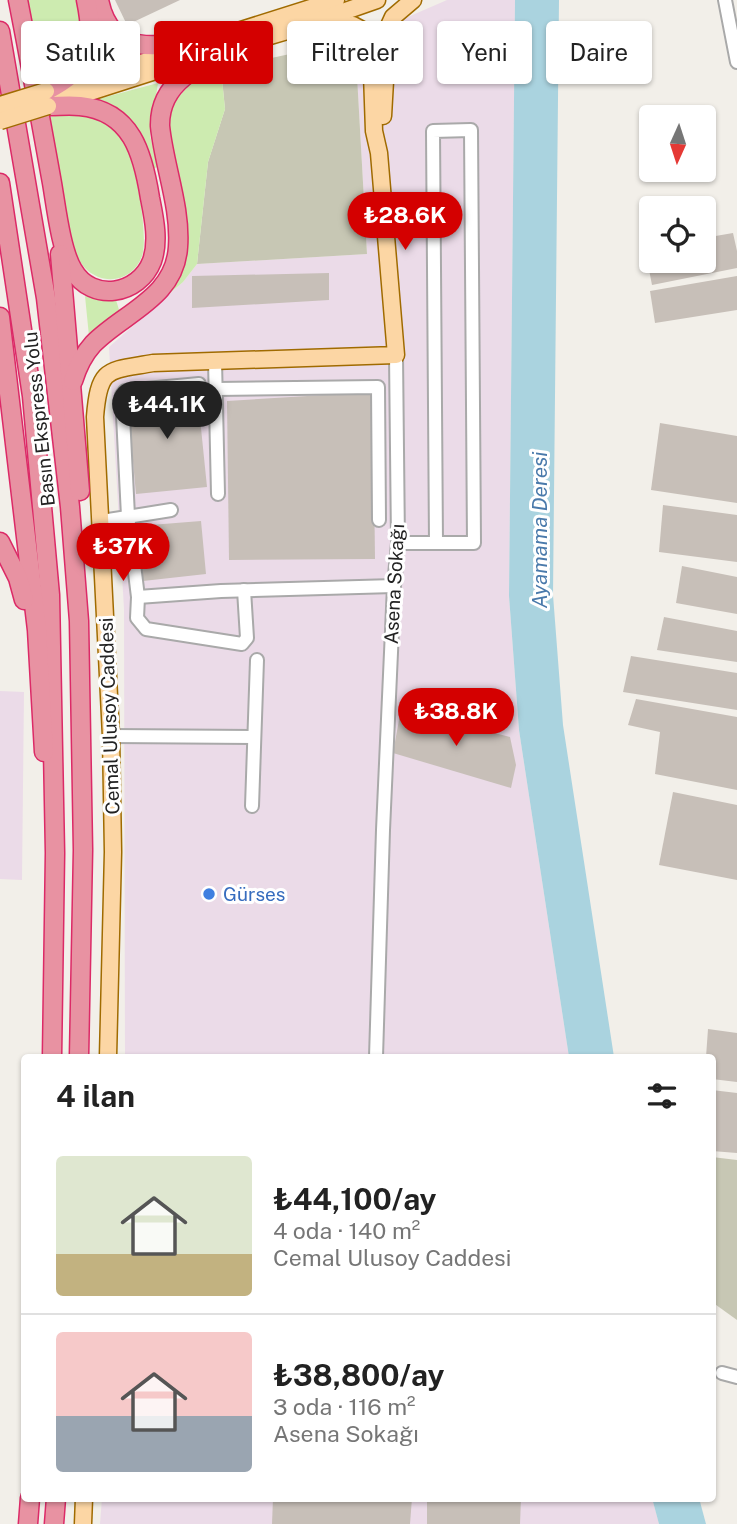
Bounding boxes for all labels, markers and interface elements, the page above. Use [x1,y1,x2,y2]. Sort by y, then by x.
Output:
chip: Satılık [21,21,140,84]
chip: Kiralık [154,21,273,84]
chip: Filtreler [287,21,423,84]
chip: Yeni [437,21,532,84]
chip: Daire [546,21,652,84]
north arrow [639,105,716,182]
map controls [639,105,716,273]
pin: ₺28.6K [348,192,462,252]
button: locate [639,196,716,273]
text: ₺28.6K [364,201,447,228]
street label: Basın Ekspress Yolu [19,331,59,507]
pin: ₺44.1K [110,382,224,441]
text: ₺44.1K [128,390,206,417]
water label: Ayamama Deresi [527,452,552,609]
street label: Asena Sokağı [380,523,408,645]
pin: ₺37K [82,524,164,583]
text: ₺37K [93,532,153,559]
street label: Cemal Ulusoy Caddesi [95,617,123,815]
pin: ₺38.8K [399,688,513,748]
text: ₺38.8K [414,697,498,724]
place label: Gürses [223,883,285,905]
marker: Gürses [201,886,217,902]
icon: filters [643,1077,681,1115]
text: 4 ilan [56,1078,135,1114]
text: ₺44,100/ay [273,1181,437,1217]
icon: home [112,1184,196,1268]
text: 4 oda · 140 m² [273,1217,420,1244]
text: Cemal Ulusoy Caddesi [273,1244,511,1271]
text: ₺38,800/ay [273,1357,444,1393]
icon: home [112,1360,196,1444]
text: 3 oda · 116 m² [273,1393,416,1420]
text: Asena Sokağı [273,1420,419,1447]

